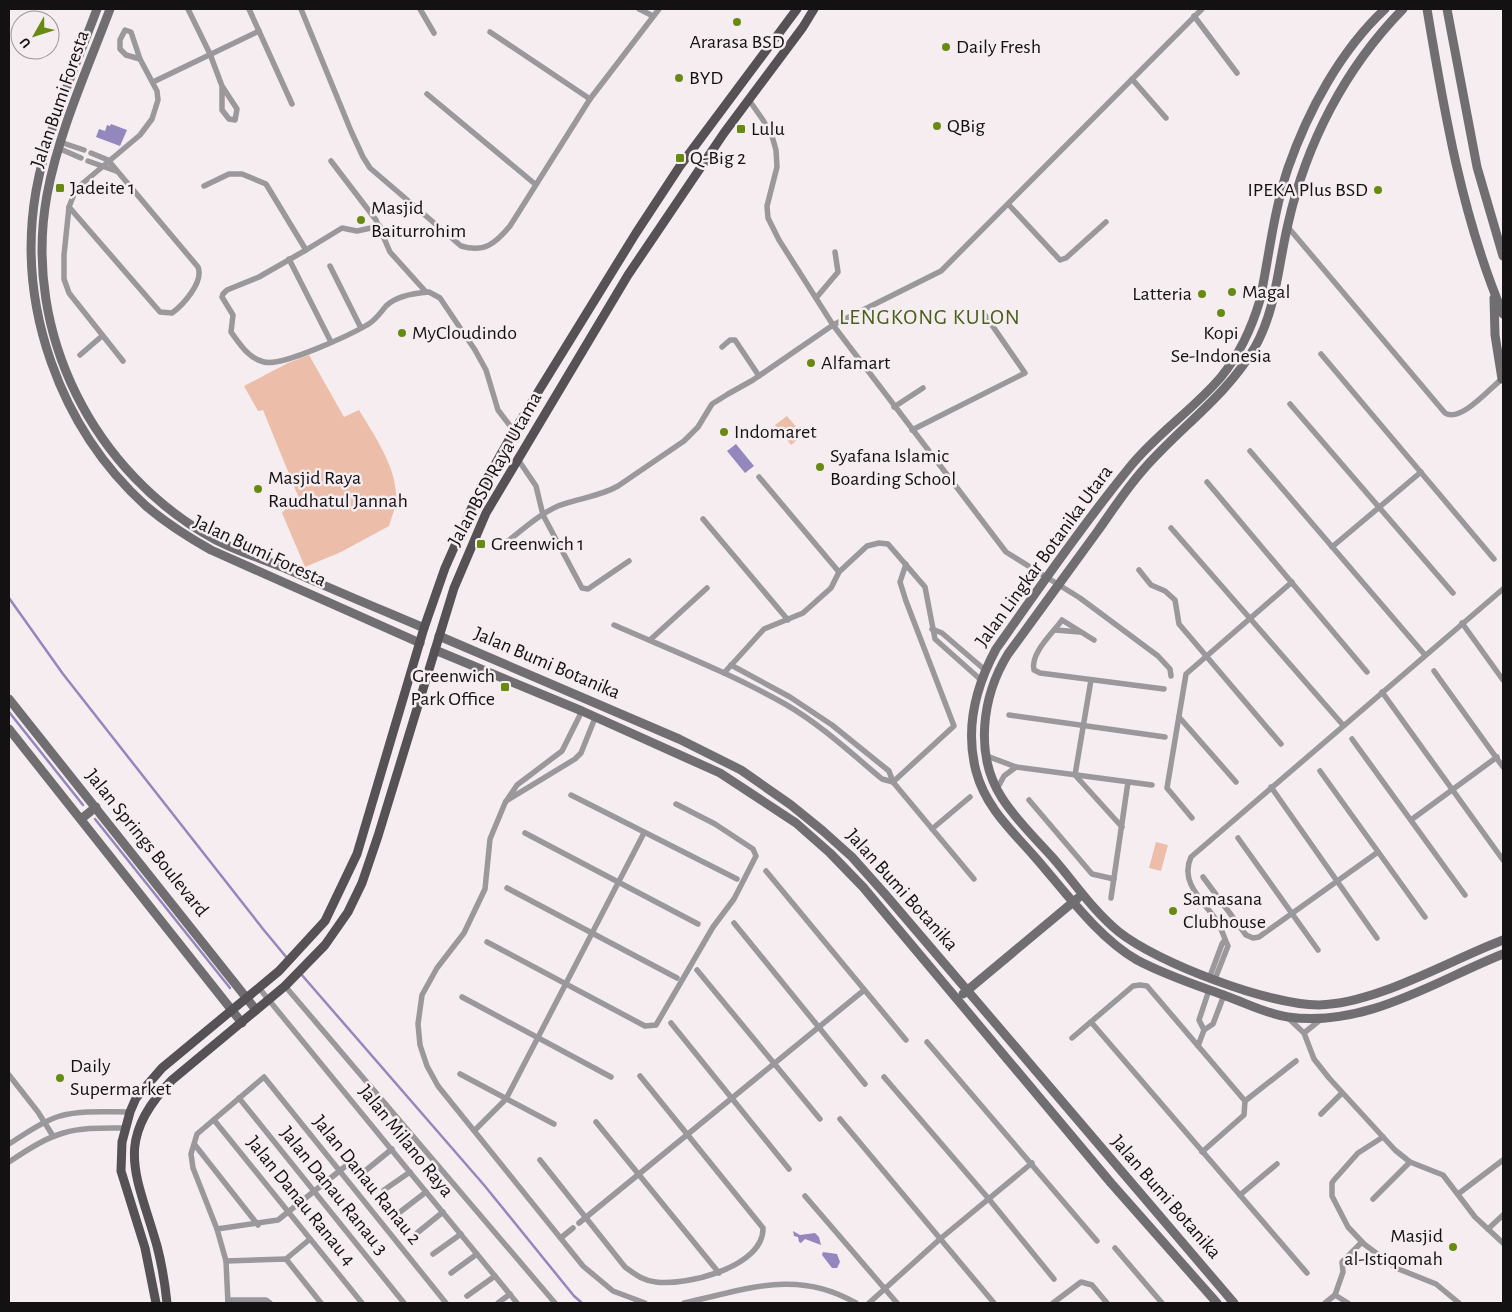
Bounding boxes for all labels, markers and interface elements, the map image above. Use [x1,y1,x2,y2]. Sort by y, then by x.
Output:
north arrow [10,10,60,60]
marker: Ararasa BSD [731,16,743,28]
street label: Jalan Bumi Foresta [27,28,93,170]
place label: Ararasa BSD [689,32,785,52]
text: U [17,35,34,50]
place label: Daily Fresh [956,37,1041,57]
marker: Daily Fresh [940,41,952,53]
place label: BYD [689,68,723,88]
marker: BYD [673,72,685,84]
place label: QBig [947,116,985,136]
place label: Lulu [751,119,785,139]
marker: QBig [931,120,943,132]
marker: Lulu [735,123,747,135]
place label: Q-Big 2 [690,148,746,168]
marker: Q-Big 2 [674,152,686,164]
place label: Jadeite 1 [70,178,135,198]
place label: IPEKA Plus BSD [1247,180,1368,200]
marker: Jadeite 1 [54,182,66,194]
marker: IPEKA Plus BSD [1372,184,1384,196]
place label: Masjid Baiturrohim [371,198,466,241]
marker: Masjid Baiturrohim [355,214,367,226]
place label: Magal [1242,282,1290,302]
place label: Latteria [1132,284,1192,304]
marker: Magal [1226,286,1238,298]
marker: Latteria [1196,288,1208,300]
district label: LENGKONG KULON [839,306,1021,328]
marker: Kopi Se-Indonesia [1215,307,1227,319]
place label: MyCloudindo [412,323,517,343]
place label: Kopi Se-Indonesia [1171,323,1271,366]
marker: MyCloudindo [396,327,408,339]
place label: Alfamart [821,353,891,373]
marker: Alfamart [805,357,817,369]
street label: Jalan BSD Raya Utama [444,389,546,549]
place label: Indomaret [734,422,817,442]
marker: Indomaret [718,426,730,438]
place label: Syafana Islamic Boarding School [830,446,956,489]
marker: Syafana Islamic Boarding School [814,461,826,473]
street label: Jalan Lingkar Botanika Utara [972,462,1116,650]
place label: Masjid Raya Raudhatul Jannah [268,468,408,511]
marker: Masjid Raya Raudhatul Jannah [252,483,264,495]
street label: Jalan Bumi Foresta [191,512,329,590]
place label: Greenwich 1 [491,534,584,554]
marker: Greenwich 1 [475,538,487,550]
street label: Jalan Bumi Botanika [471,623,623,703]
place label: Greenwich Park Office [410,666,495,709]
marker: Greenwich Park Office [499,681,511,693]
street label: Jalan Springs Boulevard [82,766,212,920]
street label: Jalan Bumi Botanika [842,825,962,955]
place label: Samasana Clubhouse [1183,889,1266,932]
marker: Samasana Clubhouse [1167,905,1179,917]
place label: Daily Supermarket [70,1056,172,1099]
marker: Daily Supermarket [54,1072,66,1084]
street label: Jalan Milano Raya [355,1081,457,1201]
street label: Jalan Danau Ranau 2 [309,1112,425,1248]
street label: Jalan Danau Ranau 3 [276,1123,392,1259]
street label: Jalan Bumi Botanika [1107,1131,1225,1263]
street label: Jalan Danau Ranau 4 [243,1132,359,1270]
place label: Masjid al-Istiqomah [1344,1226,1443,1269]
marker: Masjid al-Istiqomah [1447,1241,1459,1253]

